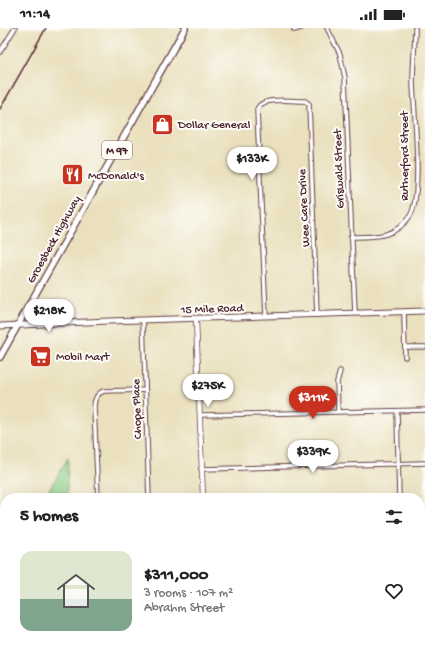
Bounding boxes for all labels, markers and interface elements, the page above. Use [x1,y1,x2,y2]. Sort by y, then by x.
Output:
text: 11:14 [20,5,50,23]
street label: Rutherford Street [399,110,413,201]
shop icon: Dollar General [149,111,175,137]
place label: Dollar General [177,119,251,133]
street label: Griswald Street [332,128,348,209]
road number: M 97 [102,141,132,159]
pin: $133K [224,147,280,181]
text: $133K [236,152,268,167]
restaurant icon: McDonald's [59,162,85,188]
street label: Wee Care Drive [296,168,314,247]
place label: McDonald's [88,170,145,184]
street label: Groesbeck Highway [25,194,85,286]
pin: $218K [21,299,77,333]
street label: 15 Mile Road [179,302,245,318]
text: $218K [33,304,65,319]
supermarket icon: Mobil Mart [28,343,54,369]
place label: Mobil Mart [56,351,110,365]
pin: $275K [180,374,236,408]
street label: Chope Place [130,378,146,439]
text: $275K [192,379,224,394]
pin: $311K [285,386,341,420]
text: $311K [298,391,328,406]
pin: $339K [285,440,341,474]
text: $339K [296,445,330,460]
icon: filters [383,506,405,528]
text: 5 homes [20,507,78,527]
text: $311,000 [144,566,209,586]
icon: home [52,567,100,615]
icon: heart [383,580,405,602]
text: 3 rooms · 107 m² [144,586,233,601]
text: Abrahm Street [144,601,224,616]

